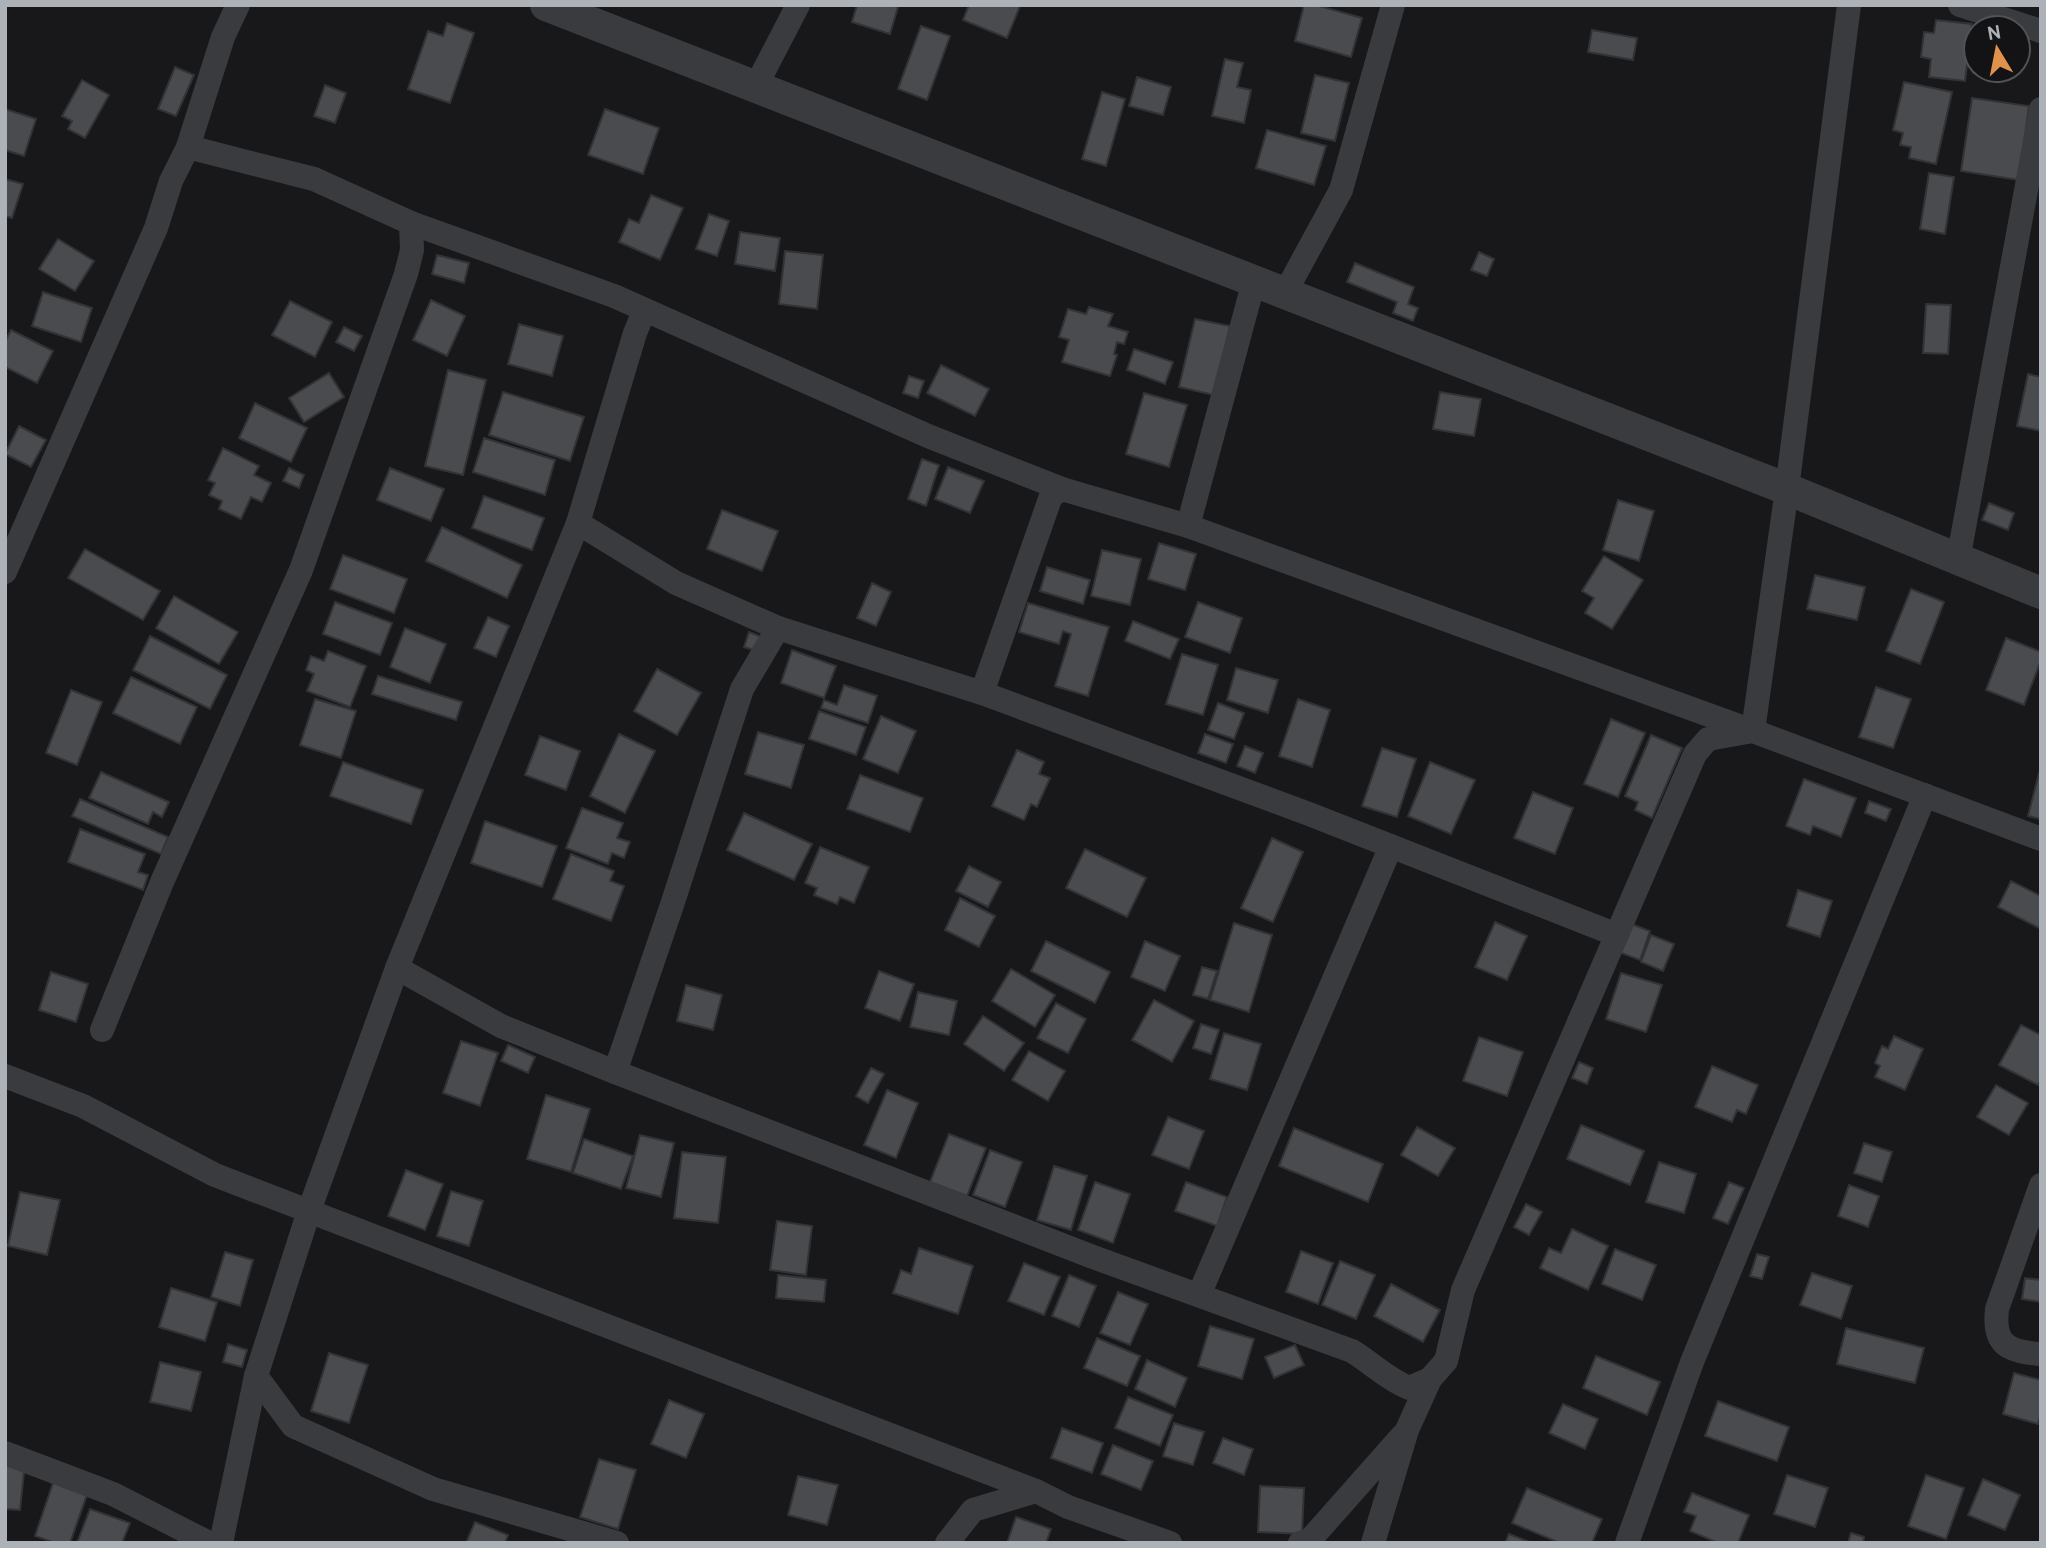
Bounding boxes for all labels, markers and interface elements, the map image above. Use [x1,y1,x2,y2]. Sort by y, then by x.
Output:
north arrow [1962,14,2032,84]
text: N [1986,21,2003,47]

